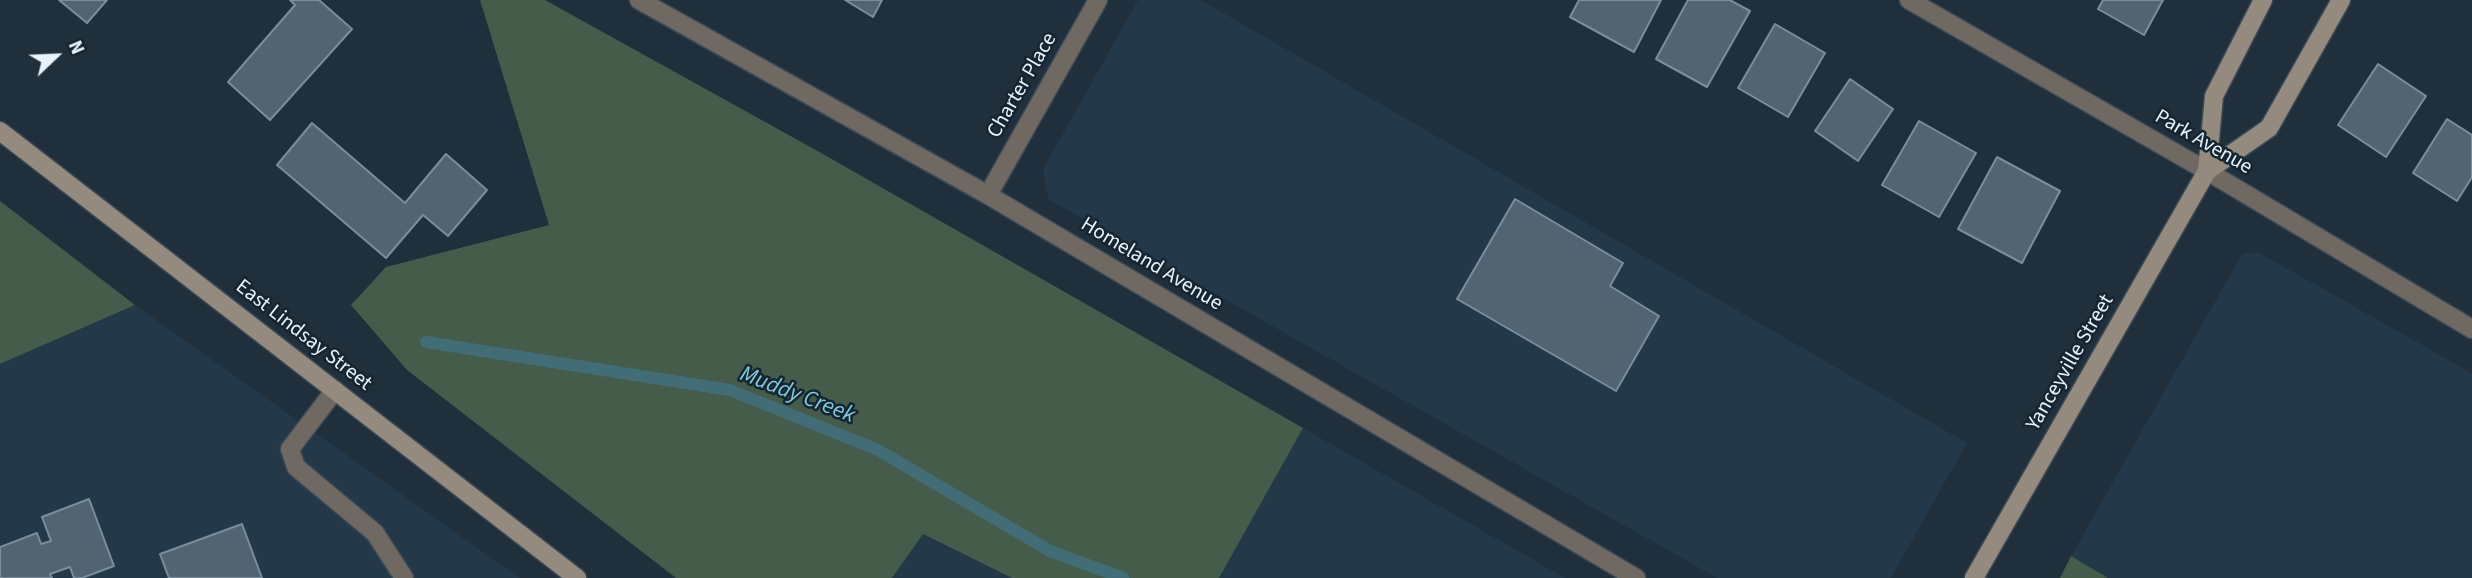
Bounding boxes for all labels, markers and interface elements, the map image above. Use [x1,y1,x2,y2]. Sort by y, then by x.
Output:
north arrow [21,21,91,91]
street label: Charter Place [983,29,1063,143]
text: N [61,36,91,59]
street label: Park Avenue [2150,105,2256,181]
street label: Homeland Avenue [1076,213,1226,317]
street label: East Lindsay Street [230,275,376,397]
street label: Yanceyville Street [2022,290,2120,436]
water label: Muddy Creek [736,361,858,431]

